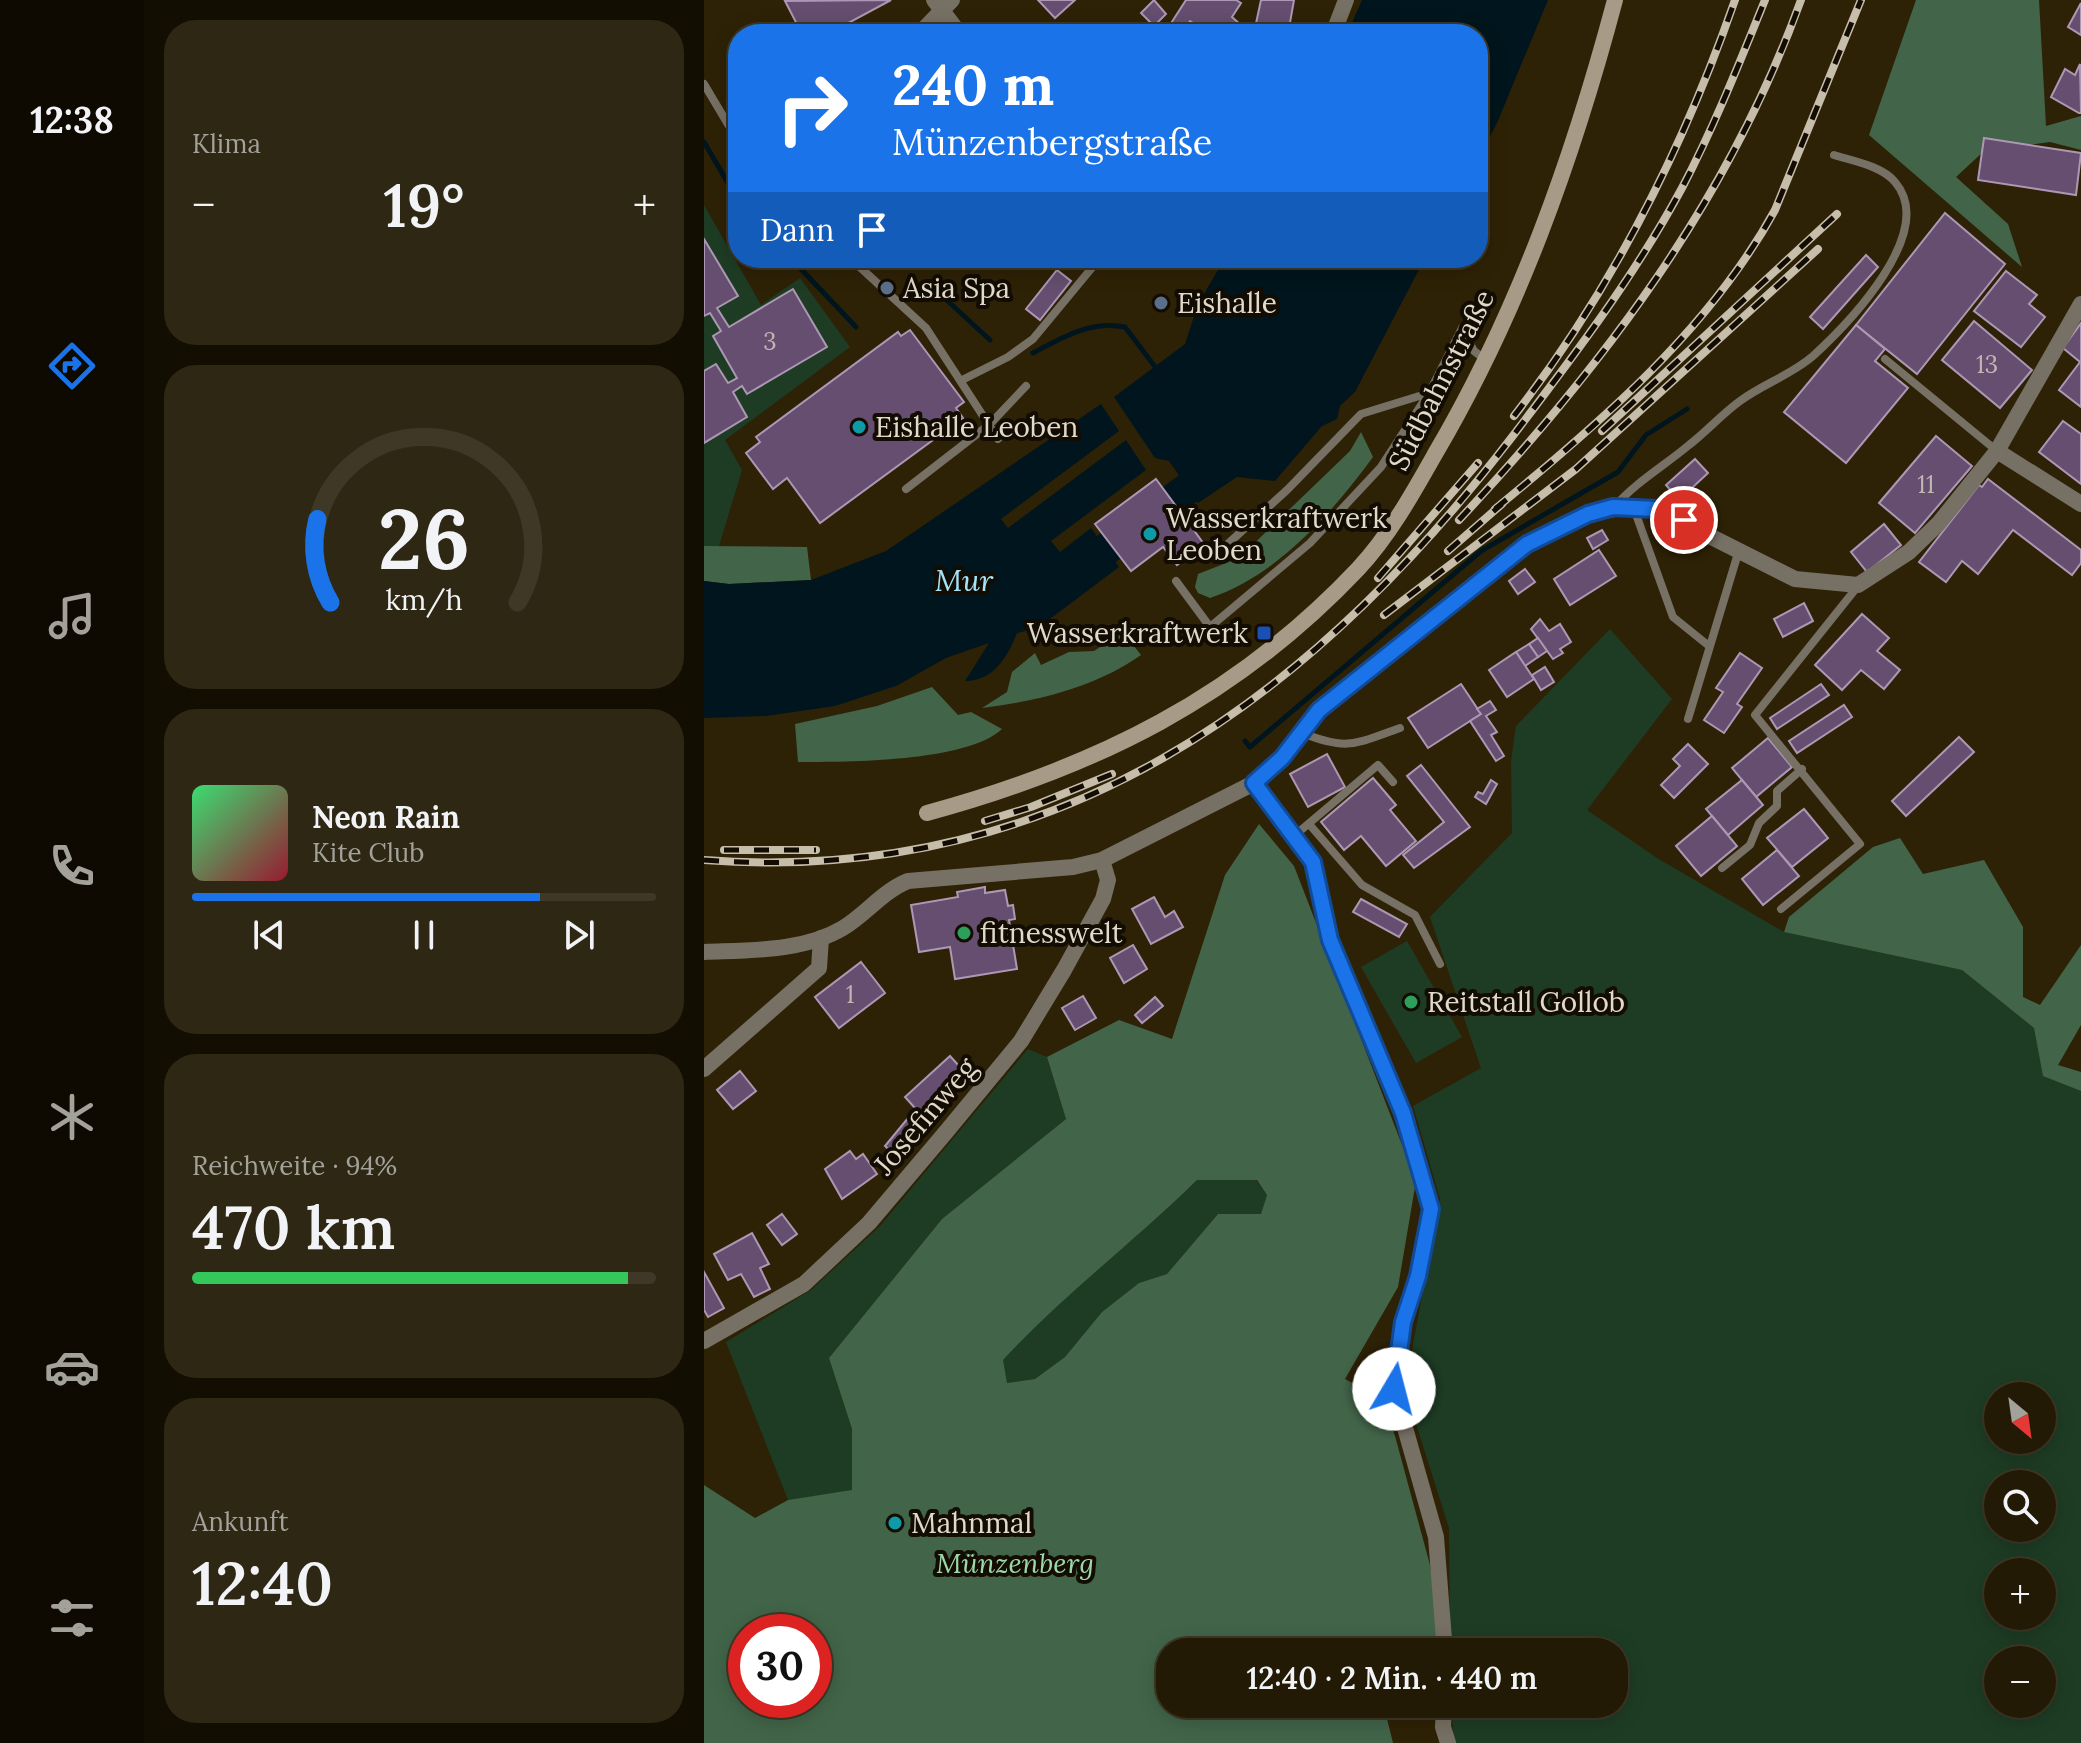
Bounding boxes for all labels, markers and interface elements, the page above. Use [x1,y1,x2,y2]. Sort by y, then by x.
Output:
text: 240 m [892,49,1054,120]
icon: right [760,56,864,160]
text: 12:38 [30,97,114,143]
text: Münzenbergstraße [892,119,1212,165]
text: Klima [192,127,261,160]
text: 19° [383,167,465,243]
text: − [192,177,215,233]
text: + [633,177,656,233]
icon: arrive [850,208,894,252]
text: Dann [760,211,834,249]
place label: Asia Spa [902,270,1010,306]
marker: Asia Spa [878,279,896,297]
street label: Südbahnstraße [1380,284,1502,476]
place label: Eishalle [1177,285,1277,321]
marker: Eishalle [1152,294,1170,312]
house number: 3 [763,326,777,357]
icon: directions [44,338,100,394]
house number: 13 [1976,349,1998,380]
place label: Eishalle Leoben [875,409,1078,445]
marker: Eishalle Leoben [850,418,868,436]
house number: 11 [1917,469,1935,500]
text: 26 [378,484,470,591]
pin [1650,486,1718,554]
icon: arrive [1662,498,1706,542]
place label: Wasserkraftwerk Leoben [1166,500,1387,568]
marker: Wasserkraftwerk Leoben [1141,525,1159,543]
water label: Mur [935,561,994,599]
text: km/h [385,581,463,618]
icon: music [44,588,100,644]
place label: Wasserkraftwerk [1027,615,1248,651]
marker: Wasserkraftwerk [1255,624,1273,642]
text: Neon Rain [312,798,460,836]
text: Kite Club [312,836,424,869]
icon: phone [44,838,100,894]
icon: previous [247,913,291,957]
icon: pause [402,913,446,957]
icon: next [557,913,601,957]
place label: fitnesswelt [980,915,1123,951]
marker: fitnesswelt [955,924,973,942]
house number: 1 [846,979,854,1010]
place label: Reitstall Gollob [1427,984,1625,1020]
marker: Reitstall Gollob [1402,993,1420,1011]
street label: Josefinweg [865,1050,985,1183]
icon: climate [44,1089,100,1145]
text: Reichweite · 94% [192,1149,397,1182]
text: 470 km [192,1189,395,1265]
icon: car [44,1339,100,1395]
position arrow [1352,1347,1436,1431]
north arrow [1984,1382,2056,1454]
map controls [1984,1382,2056,1718]
button: search [1984,1470,2056,1542]
text: Ankunft [192,1505,289,1538]
place label: Mahnmal [911,1505,1032,1541]
marker: Mahnmal [886,1514,904,1532]
text: 12:40 [192,1545,333,1621]
park label: Münzenberg [936,1545,1094,1581]
button: + [1984,1558,2056,1630]
icon: filters [44,1590,100,1646]
speed limit sign: 30 [728,1614,832,1718]
button: − [1984,1646,2056,1718]
text: 12:40 · 2 Min. · 440 m [1247,1659,1537,1697]

